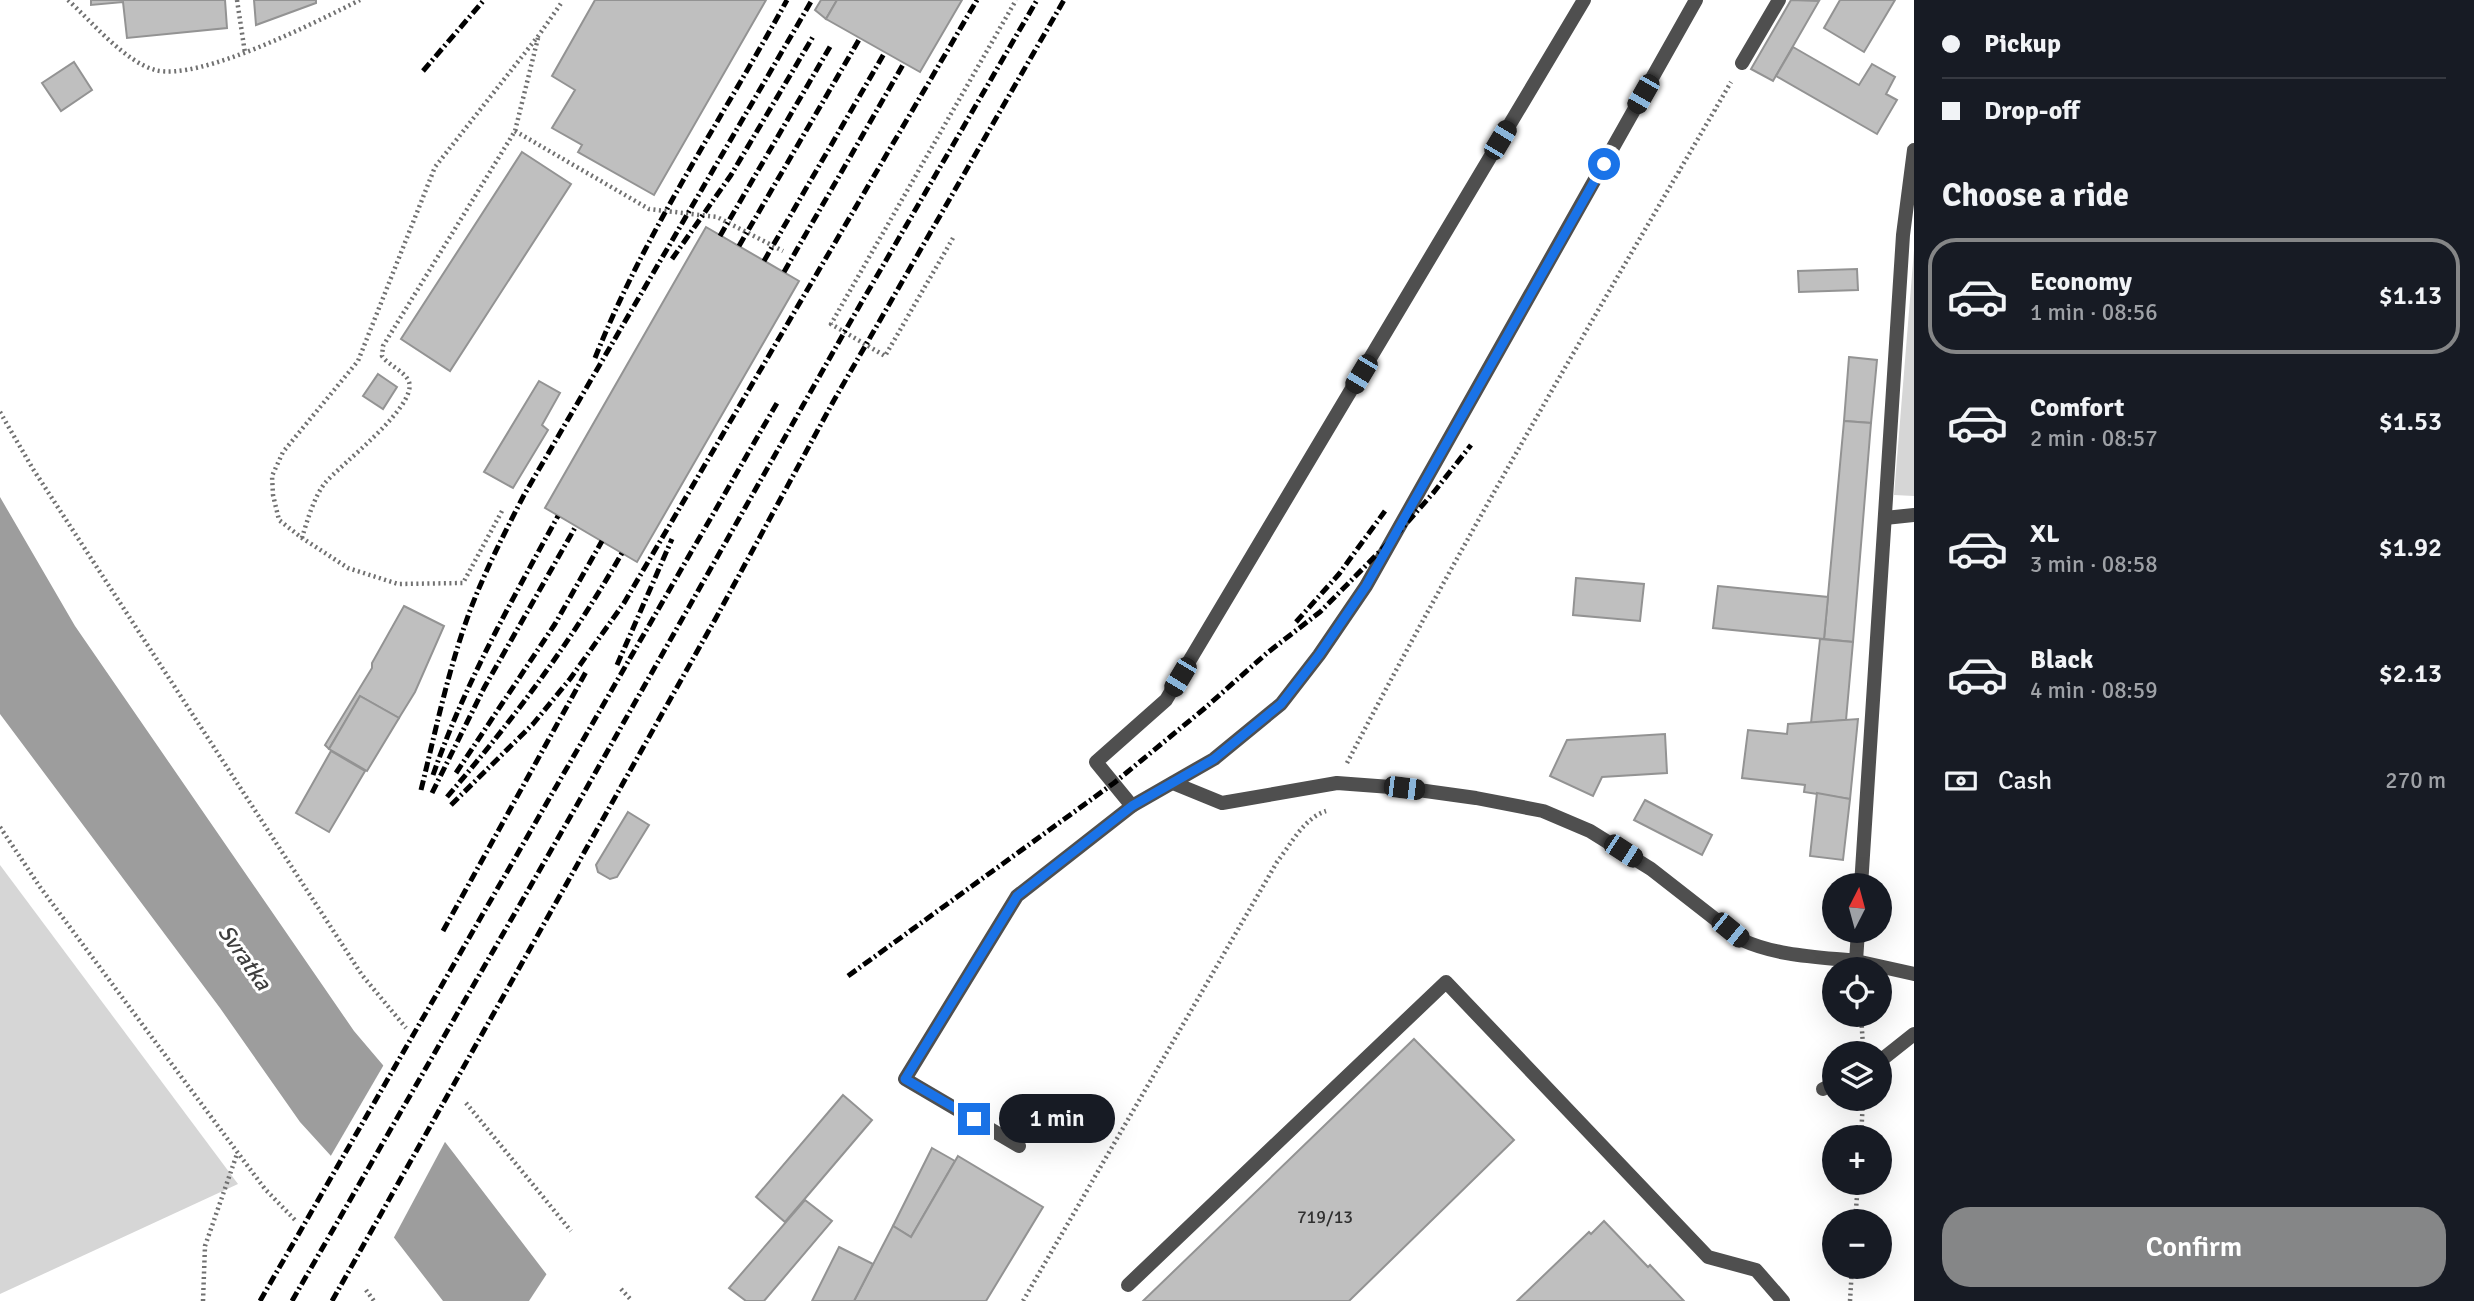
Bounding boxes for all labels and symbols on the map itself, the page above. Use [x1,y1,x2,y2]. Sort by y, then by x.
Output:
car [1624,71,1663,117]
car [1481,117,1520,163]
route start [1588,148,1620,180]
car [1342,351,1381,397]
car [1161,654,1200,700]
car [1382,775,1427,801]
car [1600,831,1647,871]
north arrow [1822,873,1892,943]
car [1708,909,1753,951]
water label: Svratka [212,919,278,997]
callout: 1 min [998,1094,1114,1144]
route end [958,1103,990,1135]
house number: 719/13 [1297,1206,1353,1228]

